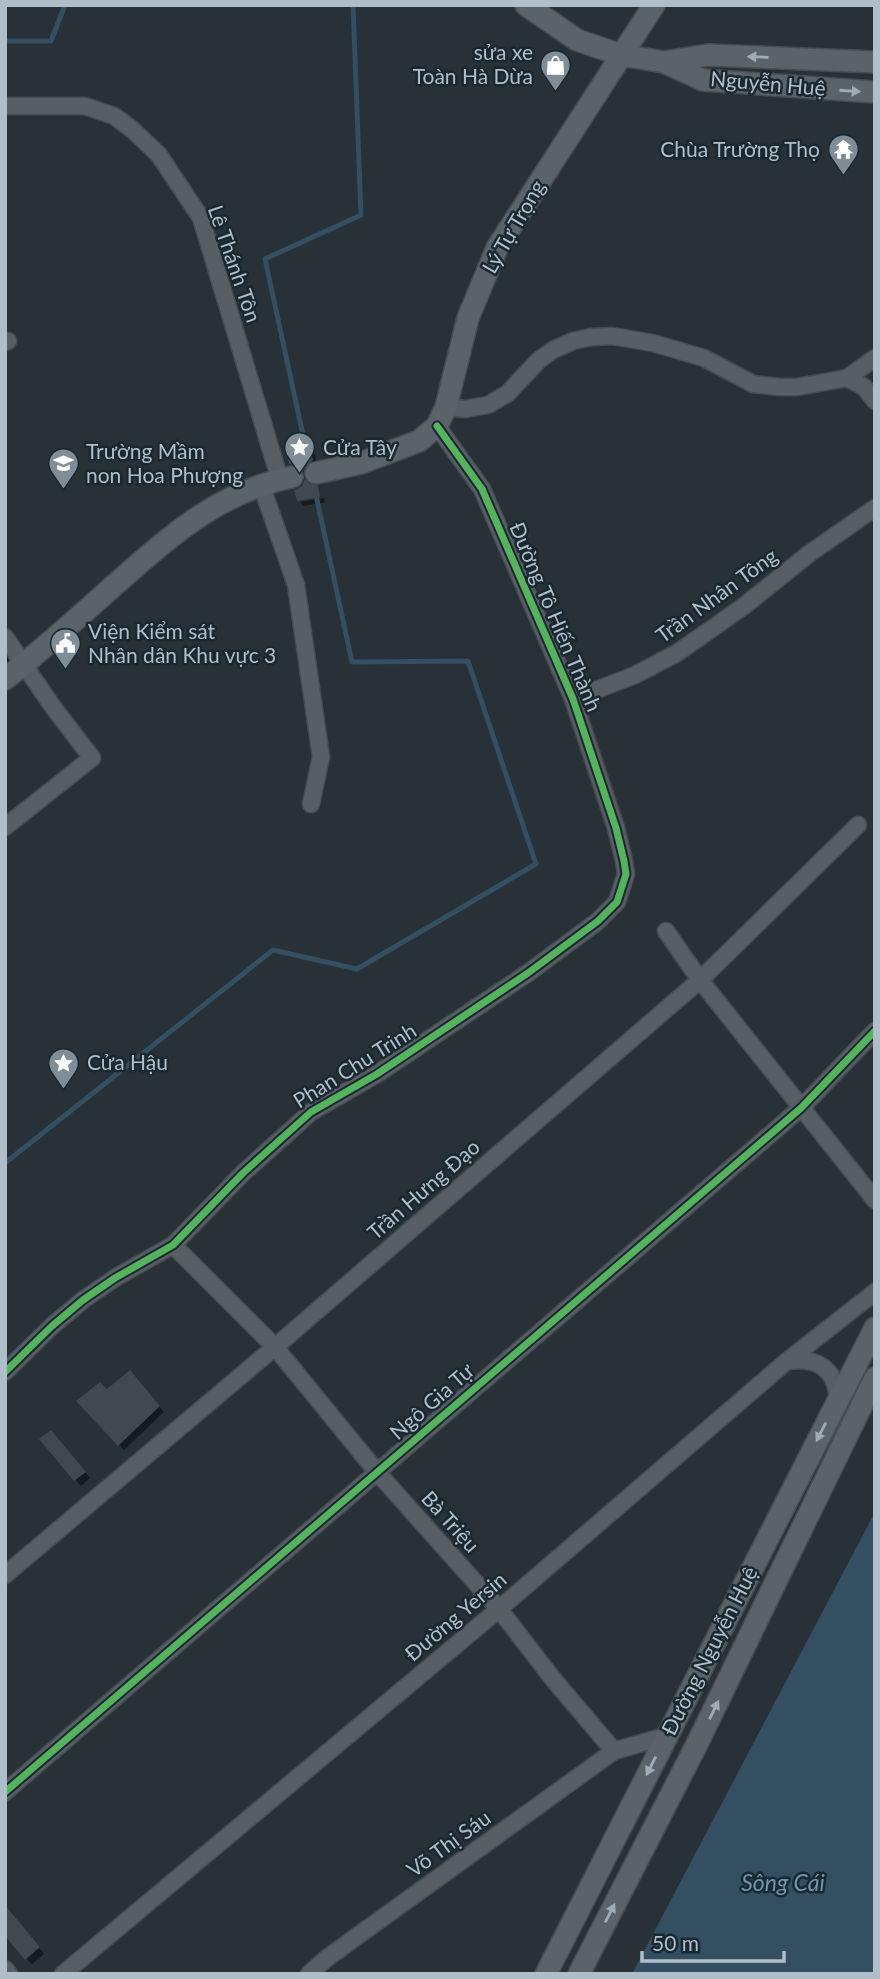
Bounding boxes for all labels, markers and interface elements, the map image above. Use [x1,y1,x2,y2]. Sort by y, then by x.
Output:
place label: sửa xe Toàn Hà Dừa [413,39,533,88]
shop icon: sửa xe Toàn Hà Dừa [539,48,573,92]
one-way arrow [746,51,768,62]
street label: Nguyễn Huệ [709,65,827,100]
one-way arrow [840,86,862,97]
temple icon: Chùa Trường Thọ [826,133,860,177]
place label: Chùa Trường Thọ [660,136,820,161]
street label: Lý Tự Trọng [476,175,549,277]
street label: Lê Thánh Tôn [204,202,267,325]
place icon: Cửa Tây [283,431,317,475]
place label: Cửa Tây [323,434,397,459]
place label: Trường Mầm non Hoa Phượng [86,438,243,487]
school or university icon: Trường Mầm non Hoa Phượng [46,447,80,491]
street label: Đường Tô Hiến Thành [505,518,608,715]
street label: Trần Nhân Tông [650,542,782,647]
place label: Viện Kiểm sát Nhân dân Khu vực 3 [88,618,276,667]
public building icon: Viện Kiểm sát Nhân dân Khu vực 3 [48,627,82,671]
street label: Phan Chu Trinh [288,1017,420,1112]
place icon: Cửa Hậu [47,1046,81,1090]
place label: Cửa Hậu [87,1049,168,1074]
street label: Trần Hưng Đạo [362,1133,484,1244]
street label: Ngô Gia Tự [384,1357,478,1444]
one-way arrow [815,1422,826,1442]
street label: Bà Triệu [417,1485,485,1557]
street label: Đường Nguyễn Huệ [655,1562,762,1739]
street label: Đường Yersin [399,1566,511,1665]
one-way arrow [708,1700,719,1720]
one-way arrow [646,1756,657,1776]
street label: Võ Thị Sáu [402,1804,495,1881]
water label: Sông Cái [741,1868,825,1896]
one-way arrow [605,1903,616,1923]
scale bar [642,1920,784,1964]
text: 50 m [652,1930,699,1955]

